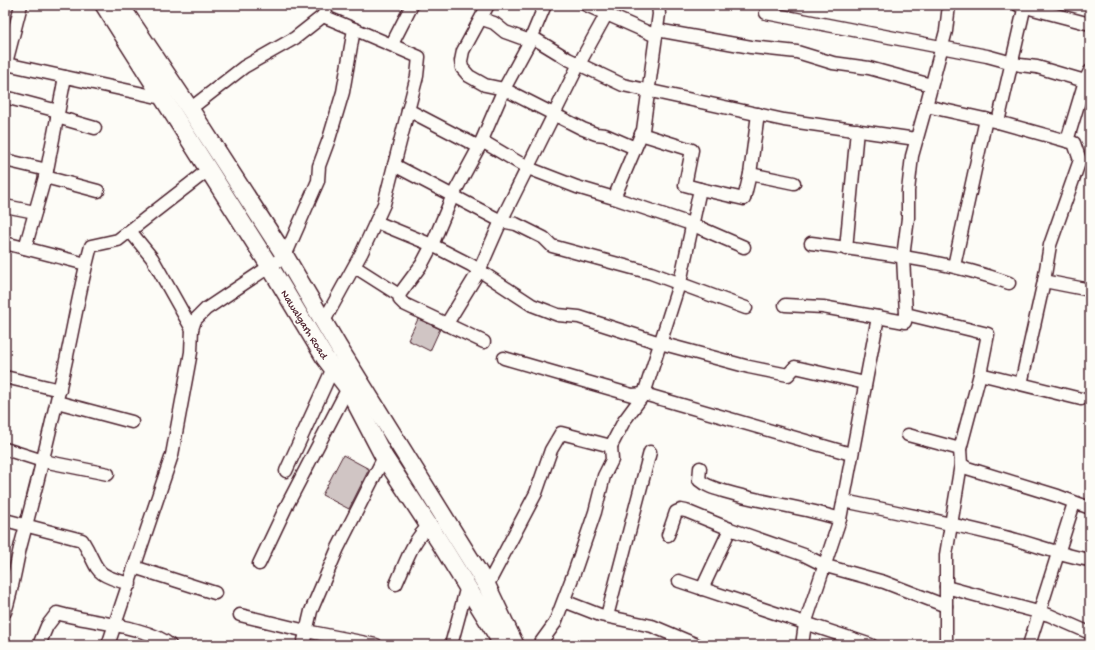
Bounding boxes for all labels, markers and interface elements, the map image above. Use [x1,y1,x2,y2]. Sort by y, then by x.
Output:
street label: Nawalgarh Road [277,288,330,363]

